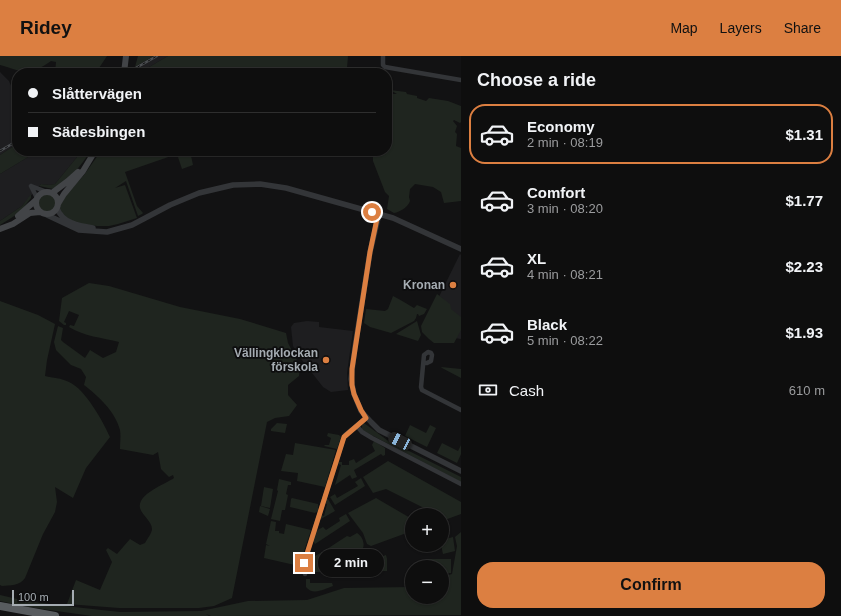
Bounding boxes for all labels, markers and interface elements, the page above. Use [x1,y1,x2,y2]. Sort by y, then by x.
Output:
text: Ridey [20,17,72,38]
text: Map [670,20,698,36]
text: Layers [720,20,762,36]
text: Share [784,20,821,36]
text: Choose a ride [477,70,596,90]
text: Slåttervägen [52,85,142,102]
icon: car [479,116,515,152]
text: Economy [527,118,595,135]
text: Sädesbingen [52,123,145,140]
text: $1.31 [785,126,823,143]
text: 2 min · 08:19 [527,135,603,150]
icon: car [479,182,515,218]
text: Comfort [527,184,585,201]
text: $1.77 [785,192,823,209]
text: 3 min · 08:20 [527,201,603,216]
route start [363,203,381,221]
icon: car [479,248,515,284]
text: XL [527,250,546,267]
text: $2.23 [785,258,823,275]
text: 4 min · 08:21 [527,267,603,282]
place label: Kronan [403,278,445,292]
marker: Kronan [448,280,458,290]
icon: car [479,314,515,350]
text: Black [527,316,567,333]
text: $1.93 [785,324,823,341]
text: 5 min · 08:22 [527,333,603,348]
place label: Vällingklockan förskola [234,346,318,374]
marker: Vällingklockan förskola [321,355,331,365]
icon: cash [477,379,499,401]
text: Cash [509,382,544,399]
text: 610 m [789,383,825,398]
car [387,430,413,452]
map controls [405,508,449,604]
button: + [405,508,449,552]
callout: 2 min [318,549,384,577]
route end [295,554,313,572]
text: 2 min [334,555,368,570]
button: − [405,560,449,604]
button: Confirm [477,562,825,608]
scale bar [12,588,74,607]
text: 100 m [18,591,49,603]

